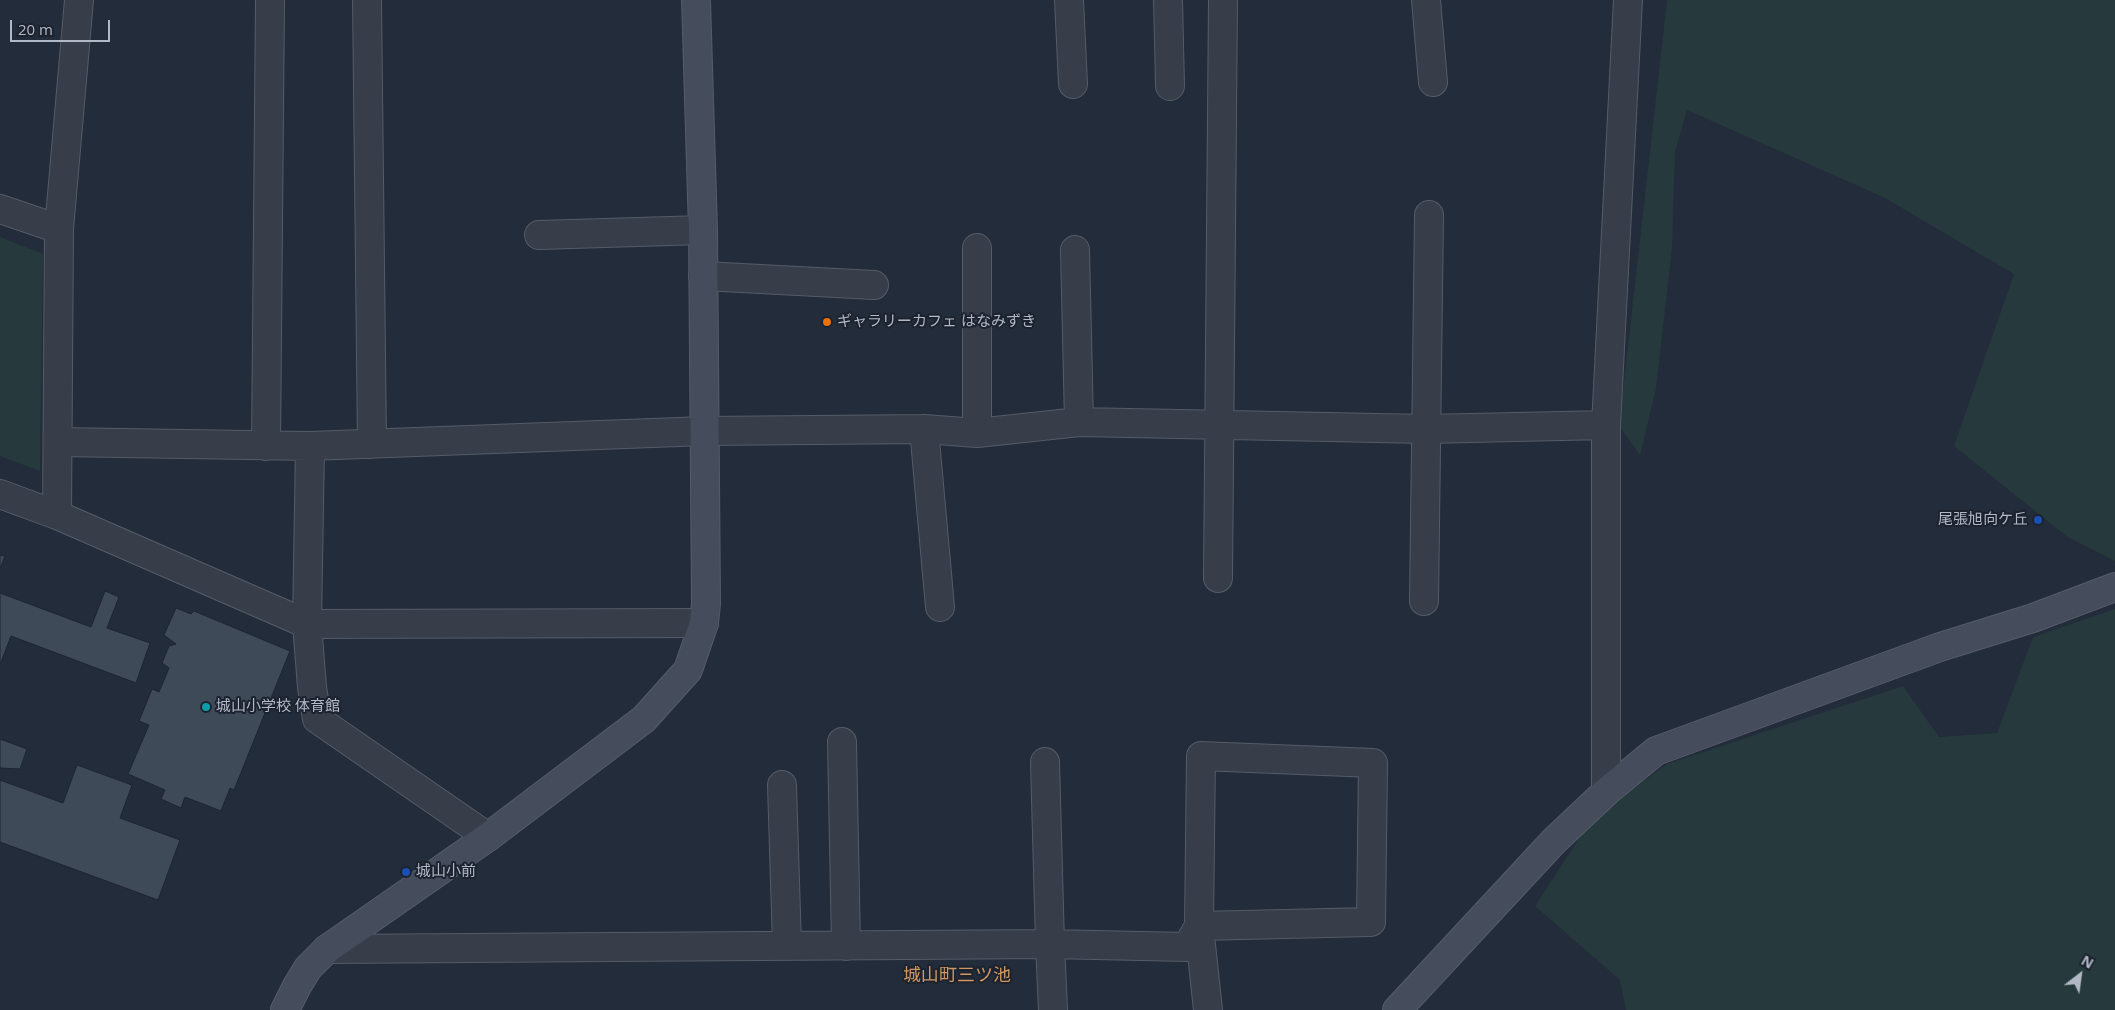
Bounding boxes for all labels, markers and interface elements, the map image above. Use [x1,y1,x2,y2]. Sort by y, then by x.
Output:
scale bar [12,10,112,42]
text: 20 m [18,19,53,39]
place label: ギャラリーカフェ はなみずき [837,313,1036,331]
marker: ギャラリーカフェ はなみずき [821,316,833,328]
place label: 尾張旭向ケ丘 [1938,511,2028,529]
marker: 尾張旭向ケ丘 [2032,514,2044,526]
place label: 城山小学校 体育館 [216,698,340,716]
marker: 城山小学校 体育館 [200,701,212,713]
place label: 城山小前 [416,863,476,881]
marker: 城山小前 [400,866,412,878]
north arrow [2055,950,2105,1000]
text: N [2078,950,2097,973]
district label: 城山町三ツ池 [903,965,1011,987]

